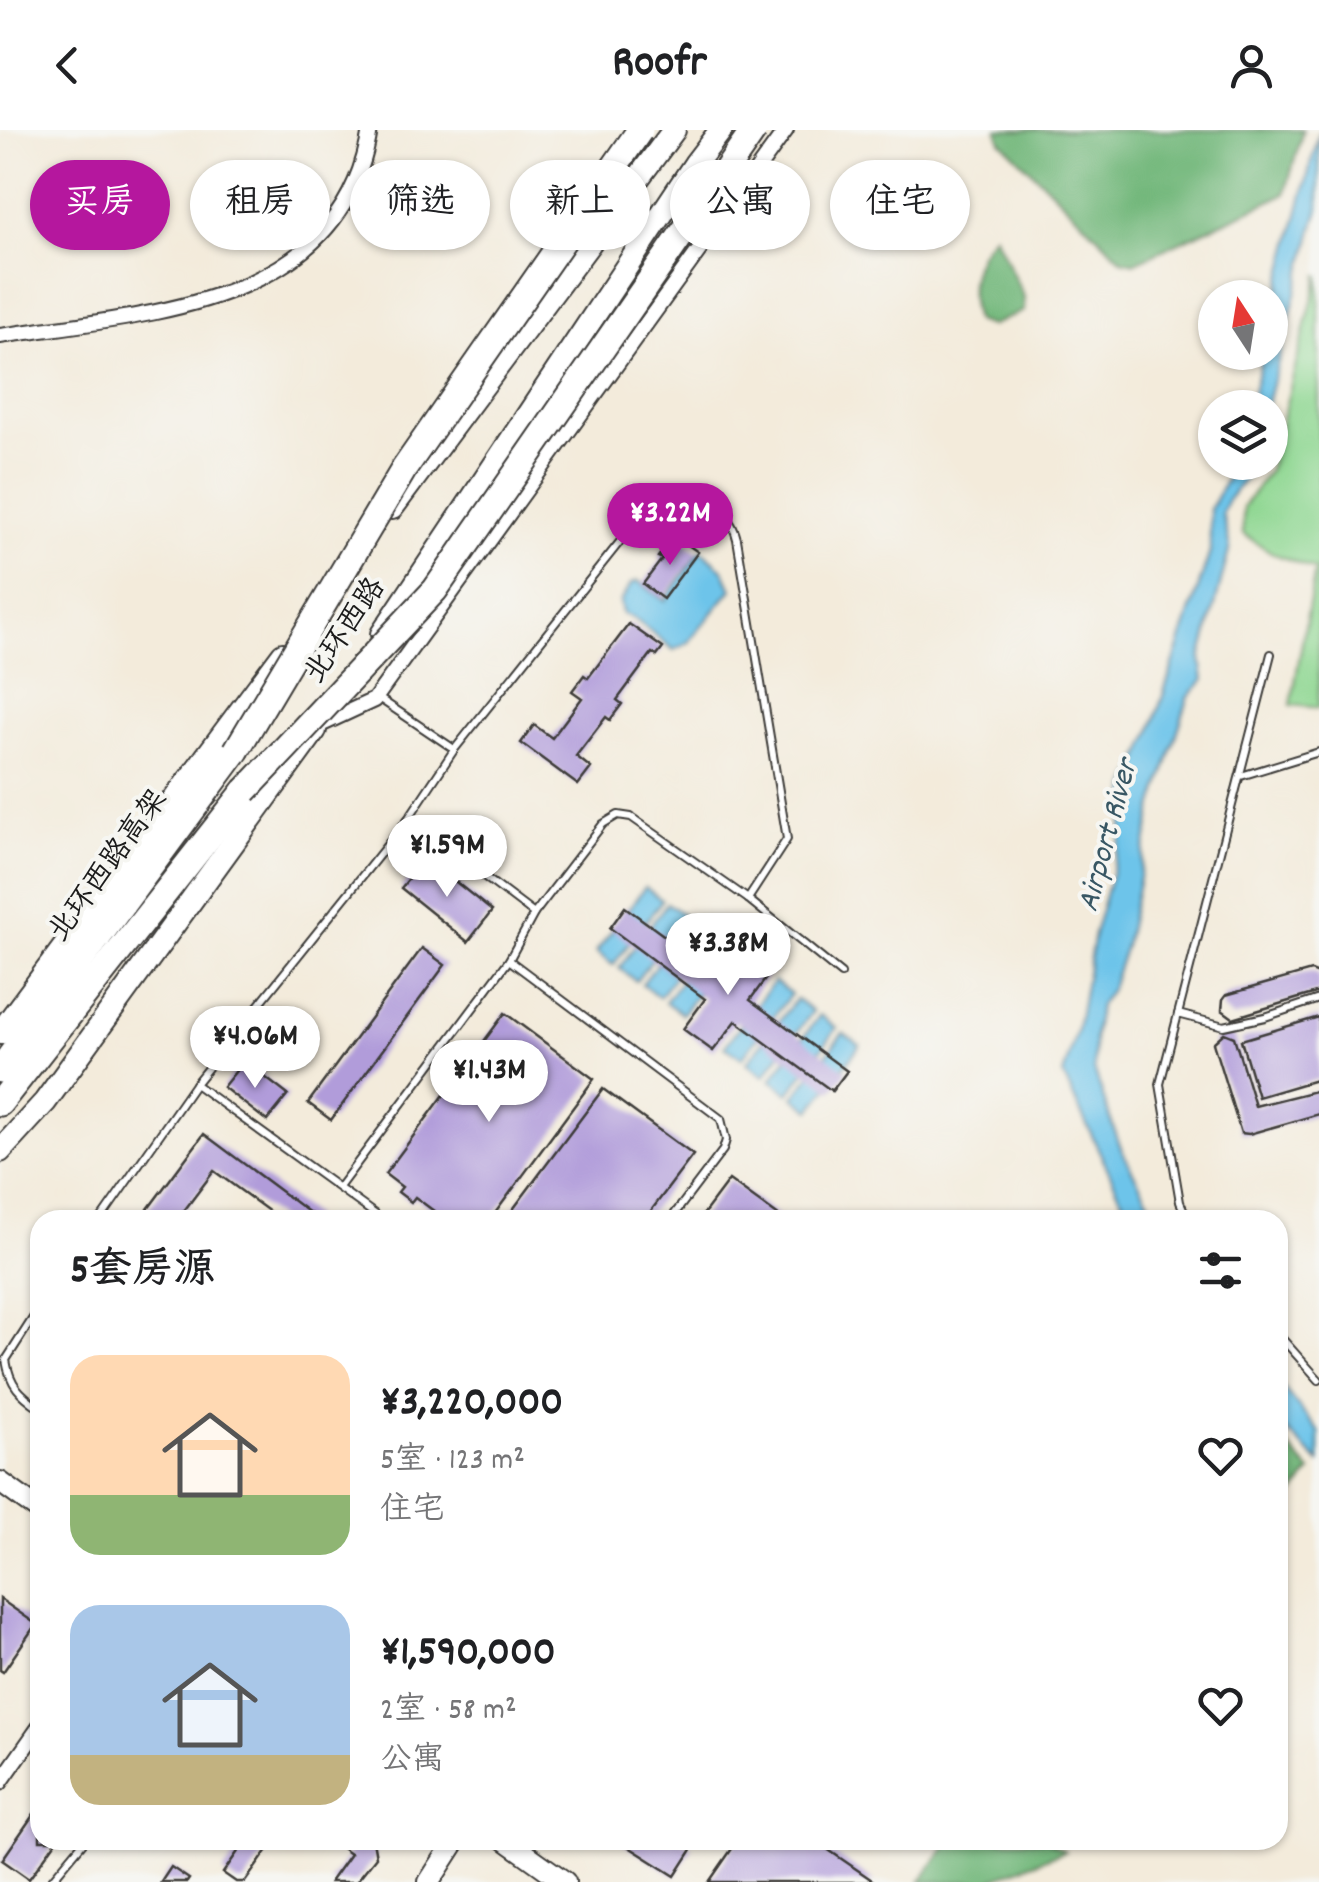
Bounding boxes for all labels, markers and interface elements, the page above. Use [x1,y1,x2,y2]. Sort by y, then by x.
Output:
text: Roofr [612,33,707,97]
icon: back [40,38,95,93]
icon: person [1224,38,1279,93]
chip: 买房 [30,160,170,250]
chip: 租房 [190,160,330,250]
chip: 筛选 [350,160,490,250]
chip: 新上 [510,160,650,250]
chip: 公寓 [670,160,810,250]
chip: 住宅 [830,160,970,250]
north arrow [1198,280,1288,370]
map controls [1198,280,1288,480]
button: layers [1198,390,1288,480]
pin: ¥3.22M [589,483,751,568]
text: ¥3.22M [629,492,711,538]
street label: 北环西路 [296,570,398,694]
water label: Airport River [1068,752,1153,917]
street label: 北环西路高架 [40,782,180,952]
pin: ¥1.59M [366,815,528,900]
text: ¥1.59M [409,824,485,870]
pin: ¥3.38M [647,913,809,998]
text: ¥3.38M [688,922,768,968]
pin: ¥4.06M [174,1006,336,1091]
text: ¥4.06M [212,1015,298,1061]
pin: ¥1.43M [408,1040,570,1125]
text: ¥1.43M [452,1049,526,1095]
text: 5套房源 [70,1243,215,1303]
icon: filters [1193,1243,1248,1298]
text: ¥3,220,000 [380,1375,563,1435]
icon: home [150,1395,270,1515]
icon: heart [1193,1428,1248,1483]
text: 5室 · 123 m² [380,1439,525,1485]
text: 住宅 [380,1489,444,1535]
text: ¥1,590,000 [380,1625,556,1685]
icon: home [150,1645,270,1765]
icon: heart [1193,1678,1248,1733]
text: 2室 · 58 m² [380,1689,517,1735]
text: 公寓 [380,1739,444,1785]

